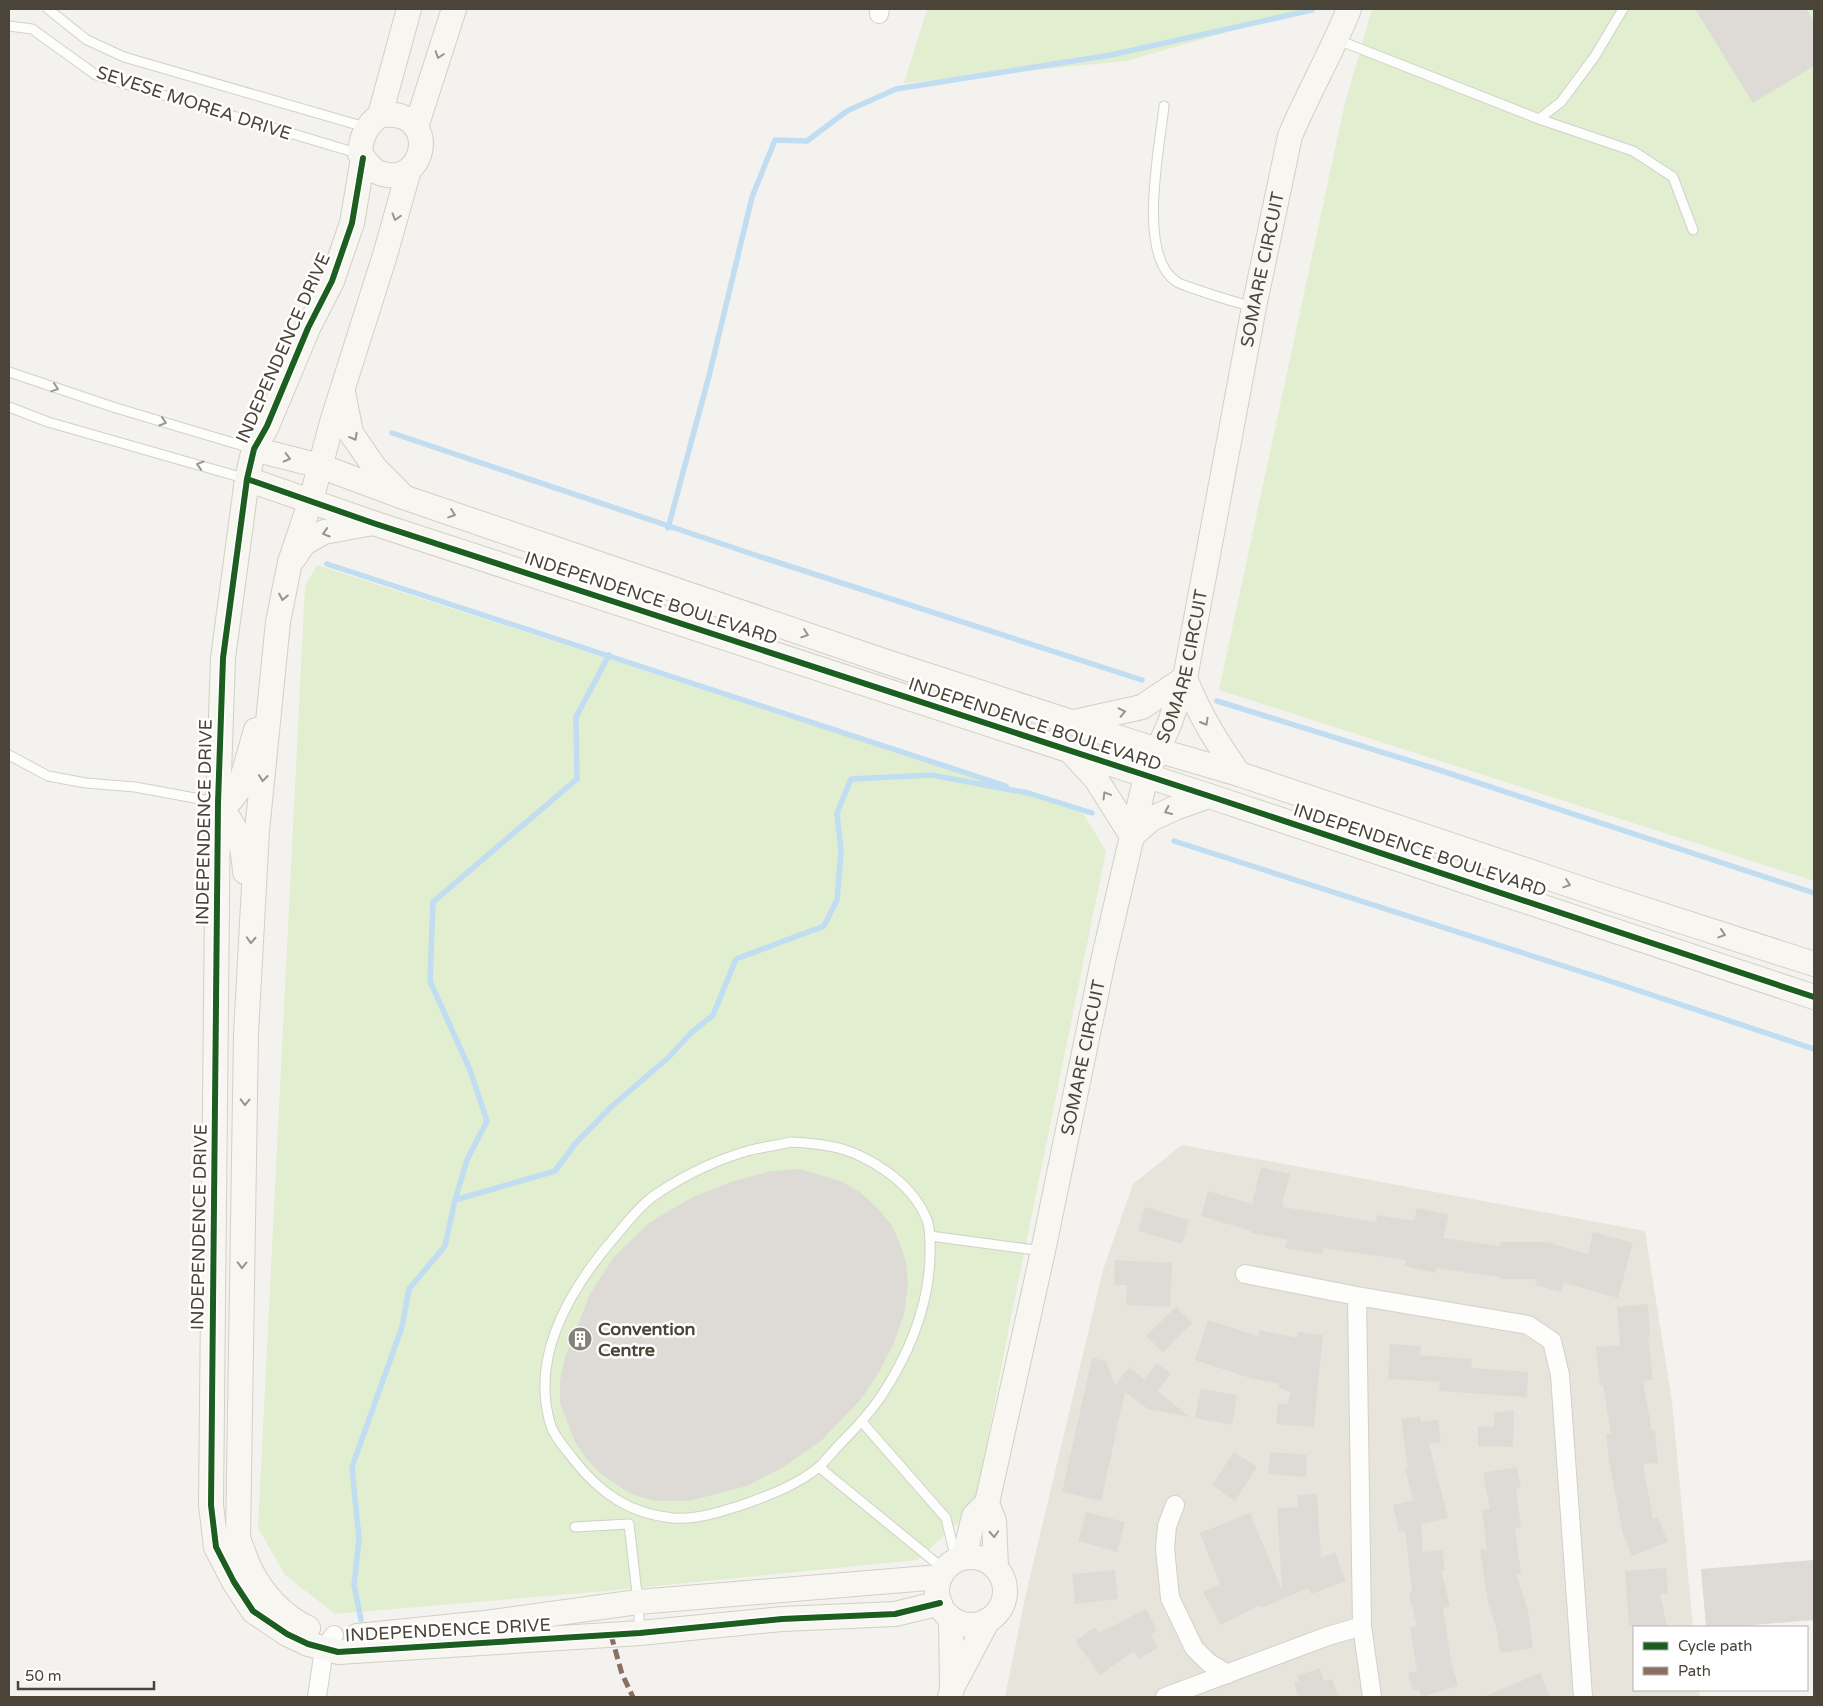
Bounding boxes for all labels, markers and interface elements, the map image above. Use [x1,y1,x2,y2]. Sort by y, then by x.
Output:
one-way arrow [434,50,444,59]
street label: SEVESE MOREA DRIVE [94,61,294,145]
street label: SOMARE CIRCUIT [1236,190,1289,349]
one-way arrow [391,213,402,222]
street label: INDEPENDENCE DRIVE [231,249,335,447]
one-way arrow [50,382,59,392]
one-way arrow [158,416,166,426]
one-way arrow [348,431,358,440]
one-way arrow [282,452,291,463]
one-way arrow [197,461,205,471]
one-way arrow [448,508,456,518]
one-way arrow [322,527,331,537]
street label: INDEPENDENCE BOULEVARD [522,547,780,649]
street label: SOMARE CIRCUIT [1151,587,1212,747]
one-way arrow [278,593,289,602]
one-way arrow [800,628,809,638]
street label: INDEPENDENCE BOULEVARD [906,673,1164,775]
one-way arrow [1117,707,1126,717]
one-way arrow [1199,717,1209,726]
street label: INDEPENDENCE DRIVE [191,719,217,925]
one-way arrow [258,774,269,782]
one-way arrow [1102,792,1112,801]
street label: INDEPENDENCE BOULEVARD [1291,799,1549,901]
one-way arrow [1164,805,1173,815]
one-way arrow [1563,878,1571,888]
one-way arrow [1717,928,1726,938]
one-way arrow [245,936,256,944]
street label: SOMARE CIRCUIT [1056,978,1110,1137]
one-way arrow [240,1099,250,1107]
street label: INDEPENDENCE DRIVE [186,1124,212,1330]
one-way arrow [237,1261,248,1269]
place label: Convention Centre [598,1318,696,1361]
building icon: Convention Centre [567,1326,593,1352]
one-way arrow [989,1531,1000,1539]
street label: INDEPENDENCE DRIVE [344,1614,552,1646]
legend [1633,1626,1808,1691]
text: Cycle path [1678,1637,1752,1655]
scale bar [18,1658,154,1690]
text: Path [1678,1662,1711,1680]
text: 50 m [25,1667,62,1685]

